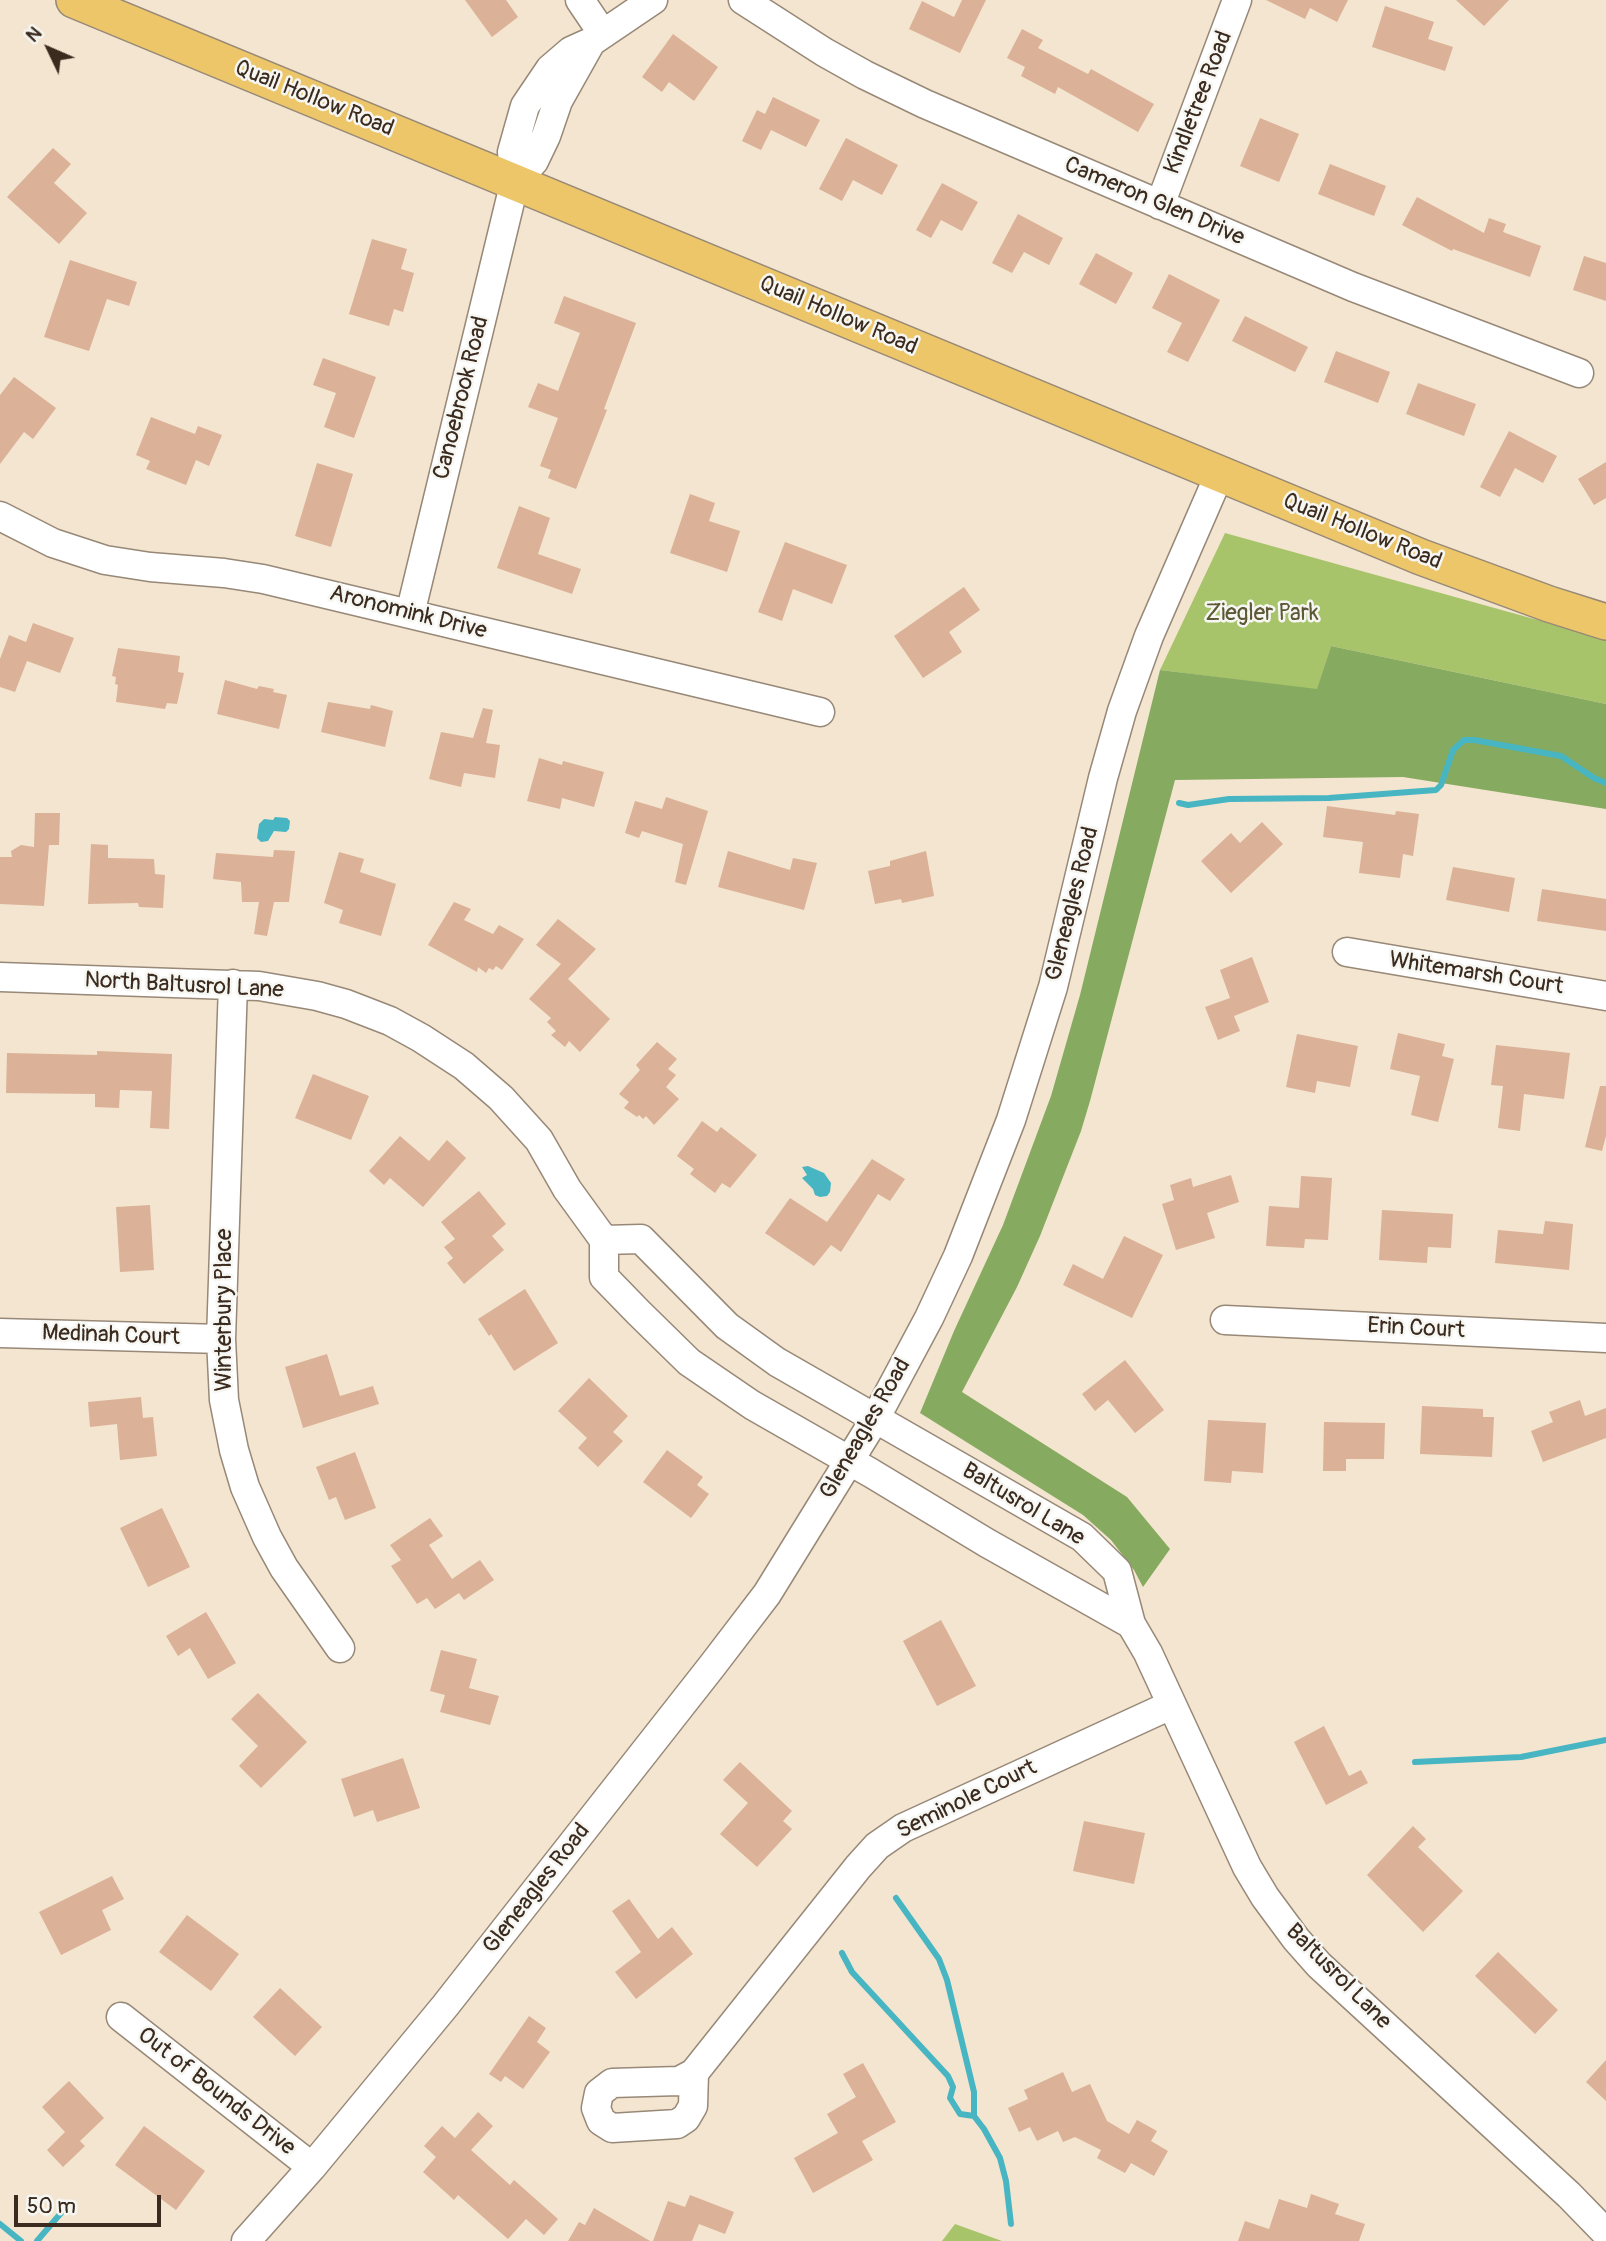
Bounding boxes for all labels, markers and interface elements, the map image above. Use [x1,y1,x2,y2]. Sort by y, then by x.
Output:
north arrow [14,14,84,84]
text: N [21,21,47,47]
street label: Kindletree Road [1159,27,1239,179]
street label: Quail Hollow Road [230,55,398,143]
street label: Cameron Glen Drive [1060,152,1248,252]
street label: Quail Hollow Road [755,270,921,362]
street label: Canoebrook Road [428,313,496,483]
street label: Quail Hollow Road [1278,488,1446,576]
street label: Aronomink Drive [327,580,489,646]
park label: Ziegler Park [1206,600,1318,628]
street label: Gleneagles Road [1041,824,1105,984]
street label: Whitemarsh Court [1387,947,1565,1001]
street label: North Baltusrol Lane [84,967,284,1005]
street label: Winterbury Place [211,1229,239,1391]
street label: Erin Court [1367,1313,1465,1345]
street label: Medinah Court [42,1320,180,1352]
street label: Gleneagles Road [815,1354,917,1504]
street label: Baltusrol Lane [957,1458,1089,1552]
street label: Seminole Court [893,1754,1041,1846]
street label: Gleneagles Road [478,1818,596,1960]
street label: Baltusrol Lane [1279,1918,1397,2036]
street label: Out of Bounds Drive [132,2022,300,2162]
scale bar [18,2182,164,2226]
text: 50 m [27,2193,76,2220]

